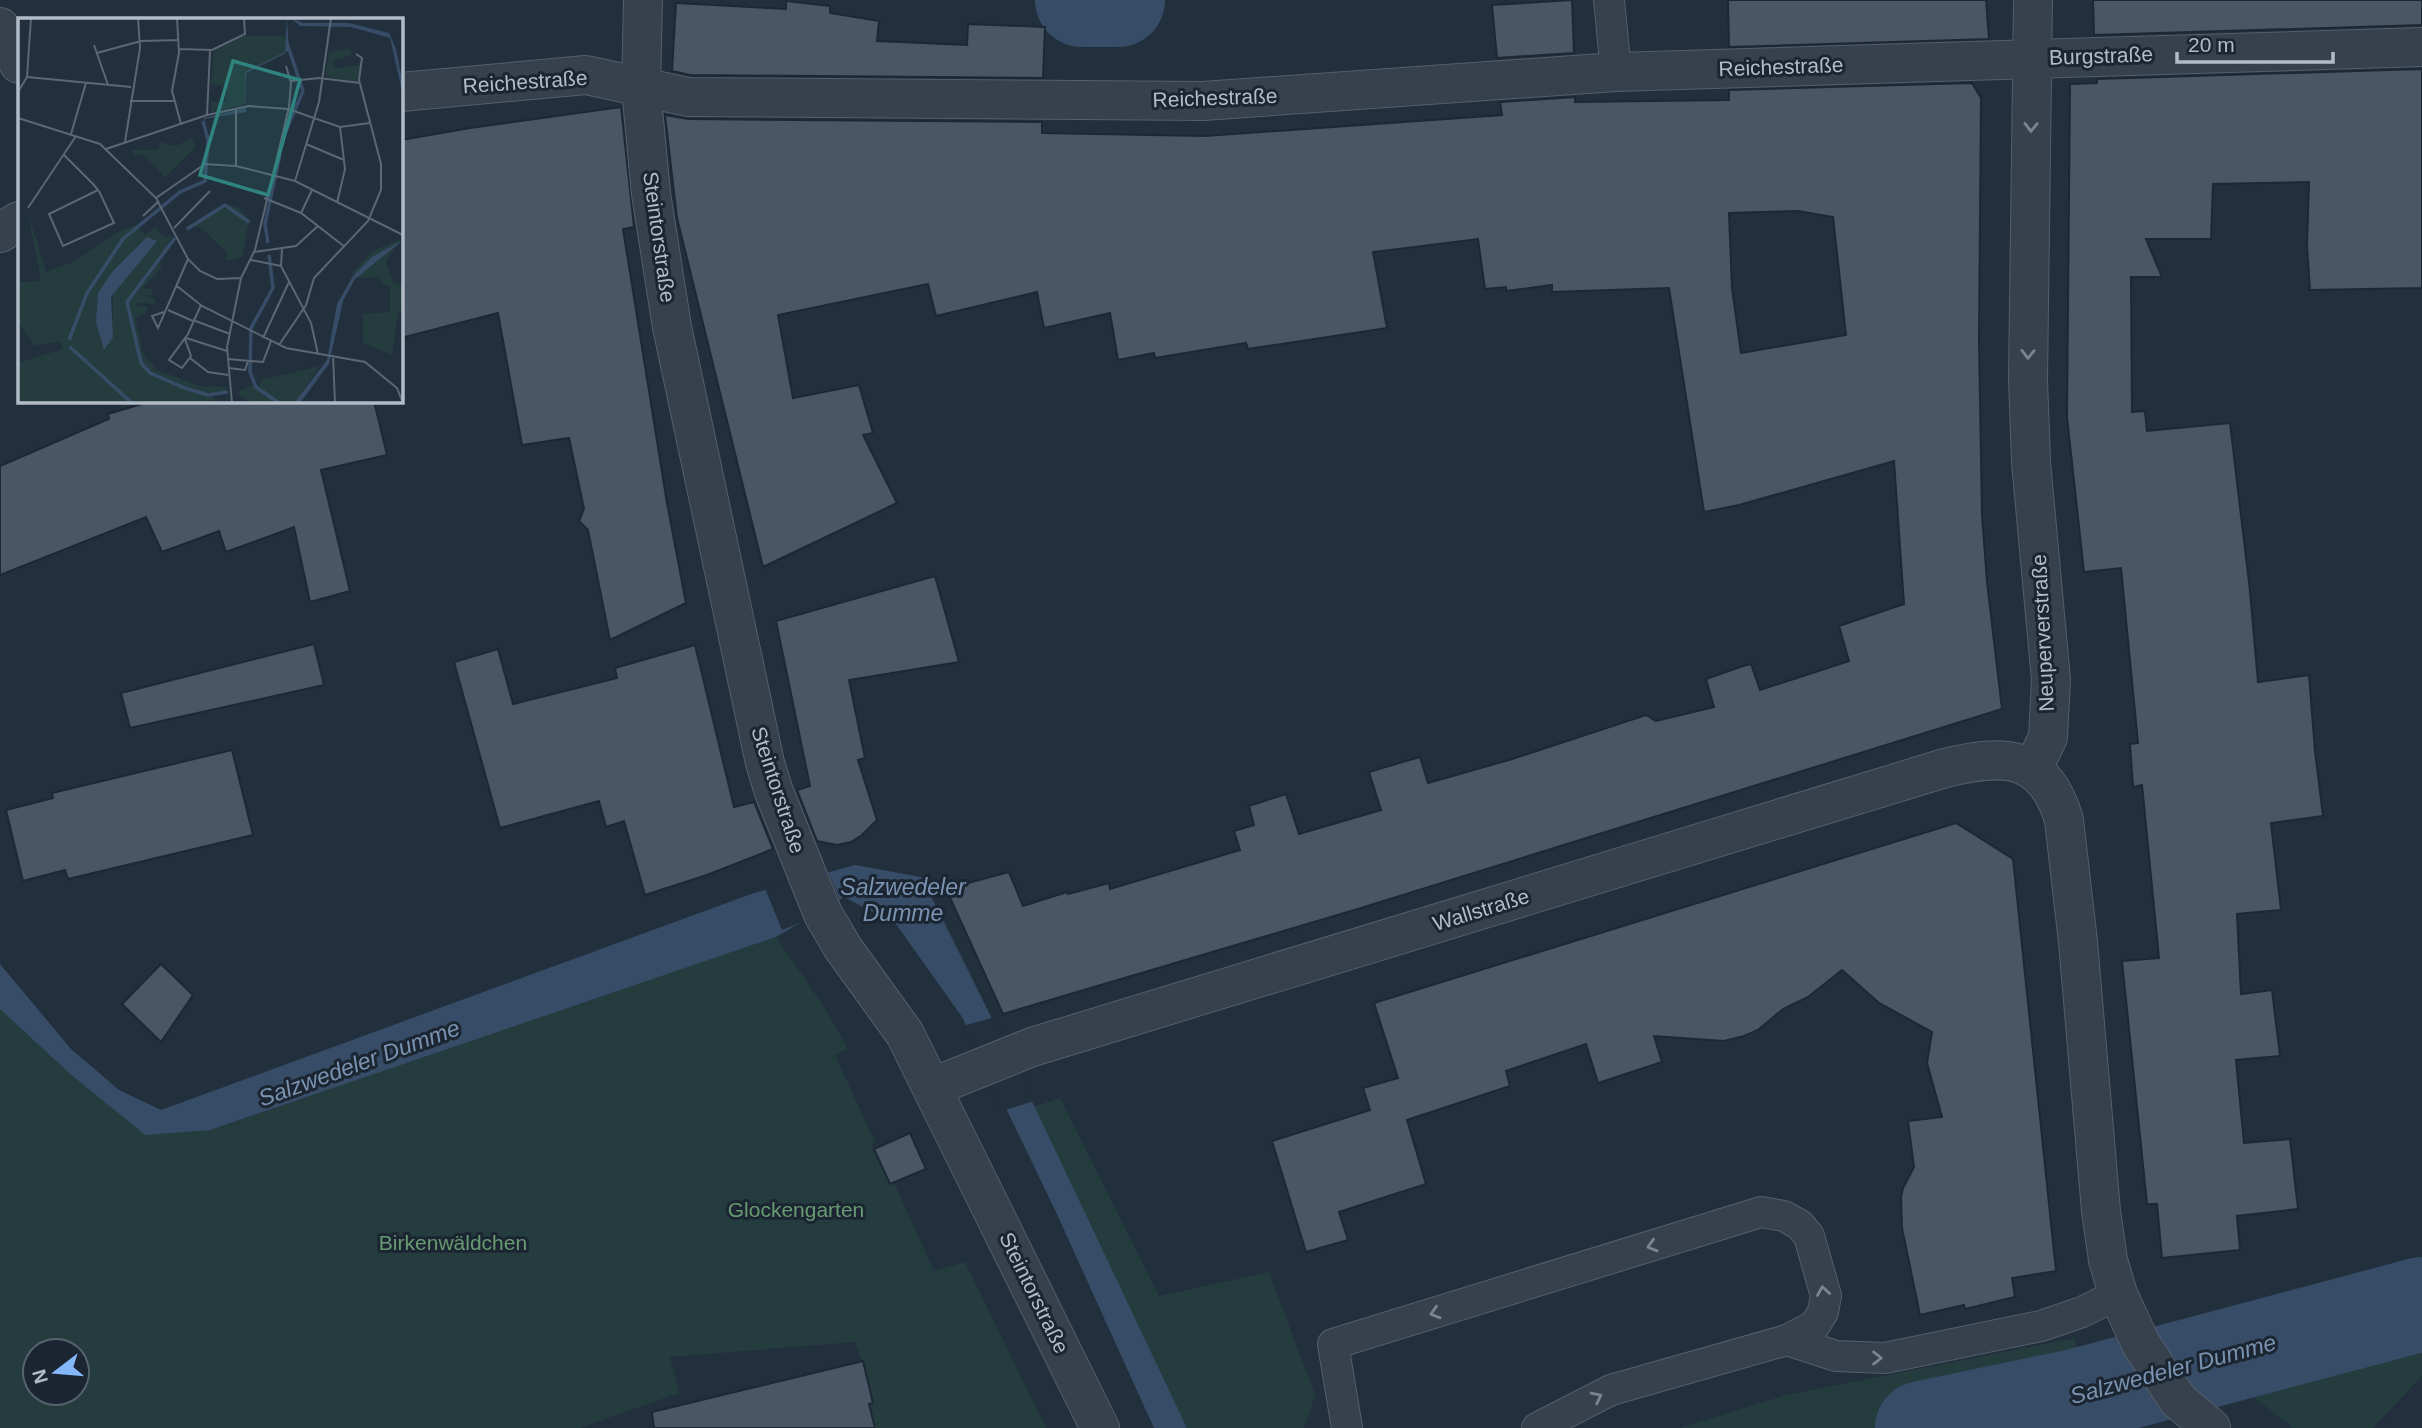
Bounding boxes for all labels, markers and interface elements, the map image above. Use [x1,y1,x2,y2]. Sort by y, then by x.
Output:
inset map [18,18,402,402]
scale bar [2177,21,2333,65]
text: 20 m [2188,33,2235,56]
street label: Burgstraße [2049,42,2153,69]
street label: Reichestraße [1718,53,1844,80]
street label: Reichestraße [462,66,588,97]
street label: Reichestraße [1152,84,1278,111]
one-way arrow [2023,122,2039,133]
street label: Steintorstraße [639,170,680,304]
one-way arrow [2021,349,2036,360]
street label: Neuperverstraße [2027,554,2058,712]
street label: Steintorstraße [747,724,810,856]
water label: Salzwedeler Dumme [840,874,967,926]
street label: Wallstraße [1430,884,1532,935]
water label: Salzwedeler Dumme [255,1014,463,1112]
park label: Glockengarten [728,1198,864,1221]
street label: Steintorstraße [995,1228,1074,1357]
park label: Birkenwäldchen [379,1231,527,1254]
one-way arrow [1646,1238,1659,1252]
one-way arrow [1816,1286,1831,1297]
one-way arrow [1429,1304,1441,1319]
water label: Salzwedeler Dumme [2067,1329,2279,1409]
north arrow [21,1337,91,1407]
one-way arrow [1872,1350,1883,1365]
text: N [28,1367,52,1386]
one-way arrow [1590,1391,1602,1405]

